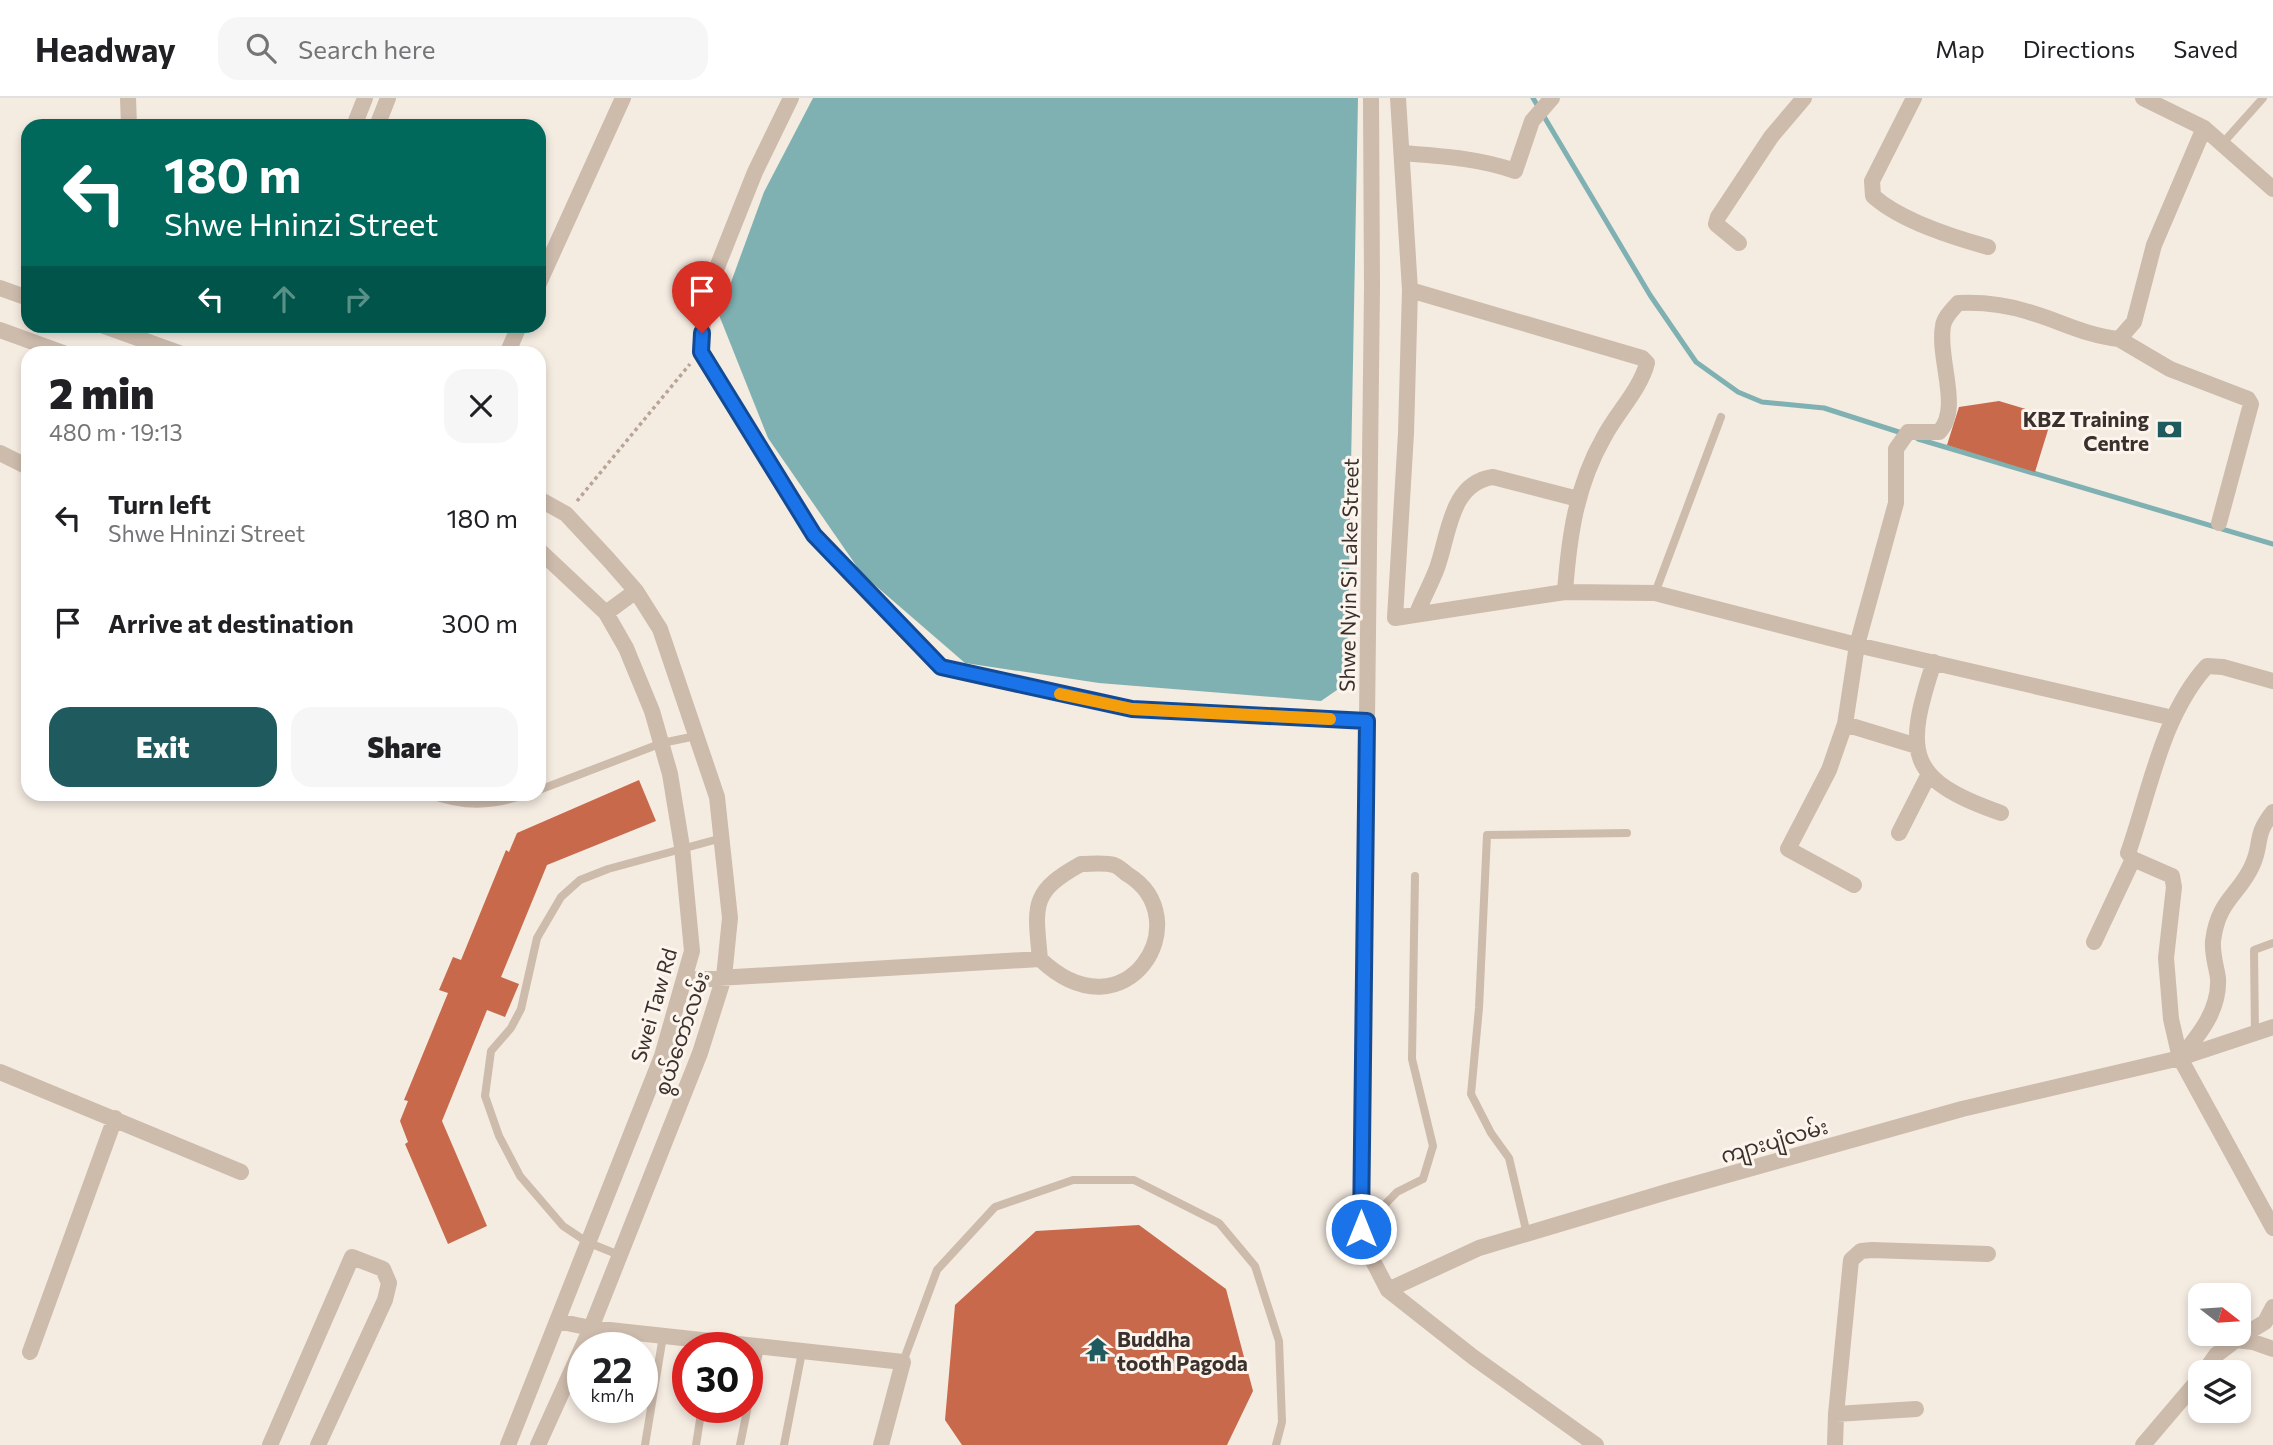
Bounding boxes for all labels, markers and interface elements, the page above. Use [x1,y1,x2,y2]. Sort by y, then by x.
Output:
search box [218,17,708,80]
text: Headway [35,28,176,69]
icon: search [242,29,280,67]
text: Search here [298,33,436,64]
text: Map [1935,34,1985,63]
text: Directions [2023,34,2135,63]
text: Saved [2173,34,2238,63]
text: 180 m [164,143,301,203]
icon: left [49,147,140,238]
text: Shwe Hninzi Street [164,203,438,243]
pin [672,261,732,333]
icon: arrive [683,272,721,310]
icon: left [192,280,230,318]
icon: ahead [265,280,303,318]
icon: right [338,280,376,318]
text: 2 min [49,366,155,418]
button: close [444,369,518,443]
place label: KBZ Training Centre [2023,406,2149,455]
bank icon: KBZ Training Centre [2155,416,2183,444]
text: 480 m · 19:13 [49,418,183,446]
street label: Shwe Nyin Si Lake Street [1333,458,1363,692]
text: Turn left [108,488,211,519]
icon: left [49,499,87,537]
text: 180 m [446,502,518,533]
text: Shwe Hninzi Street [108,519,305,547]
icon: arrive [49,604,87,642]
text: Arrive at destination [108,607,354,638]
text: 300 m [442,607,518,638]
button: Exit [49,707,277,787]
button: Share [291,707,518,787]
street label: Swei Taw Rd [625,945,681,1065]
street label: စွယ်တော်လမ်း [646,967,719,1100]
street label: ကျားပျံလမ်း [1717,1111,1832,1174]
position arrow [1324,1192,1398,1266]
north arrow [2188,1283,2250,1346]
map controls [2188,1283,2251,1423]
place label: Buddha tooth Pagoda [1117,1326,1248,1375]
speed limit sign: 30 [672,1332,763,1423]
temple icon: Buddha tooth Pagoda [1083,1336,1111,1364]
text: 22 [593,1347,632,1390]
button: layers [2188,1360,2251,1423]
text: km/h [591,1384,634,1406]

